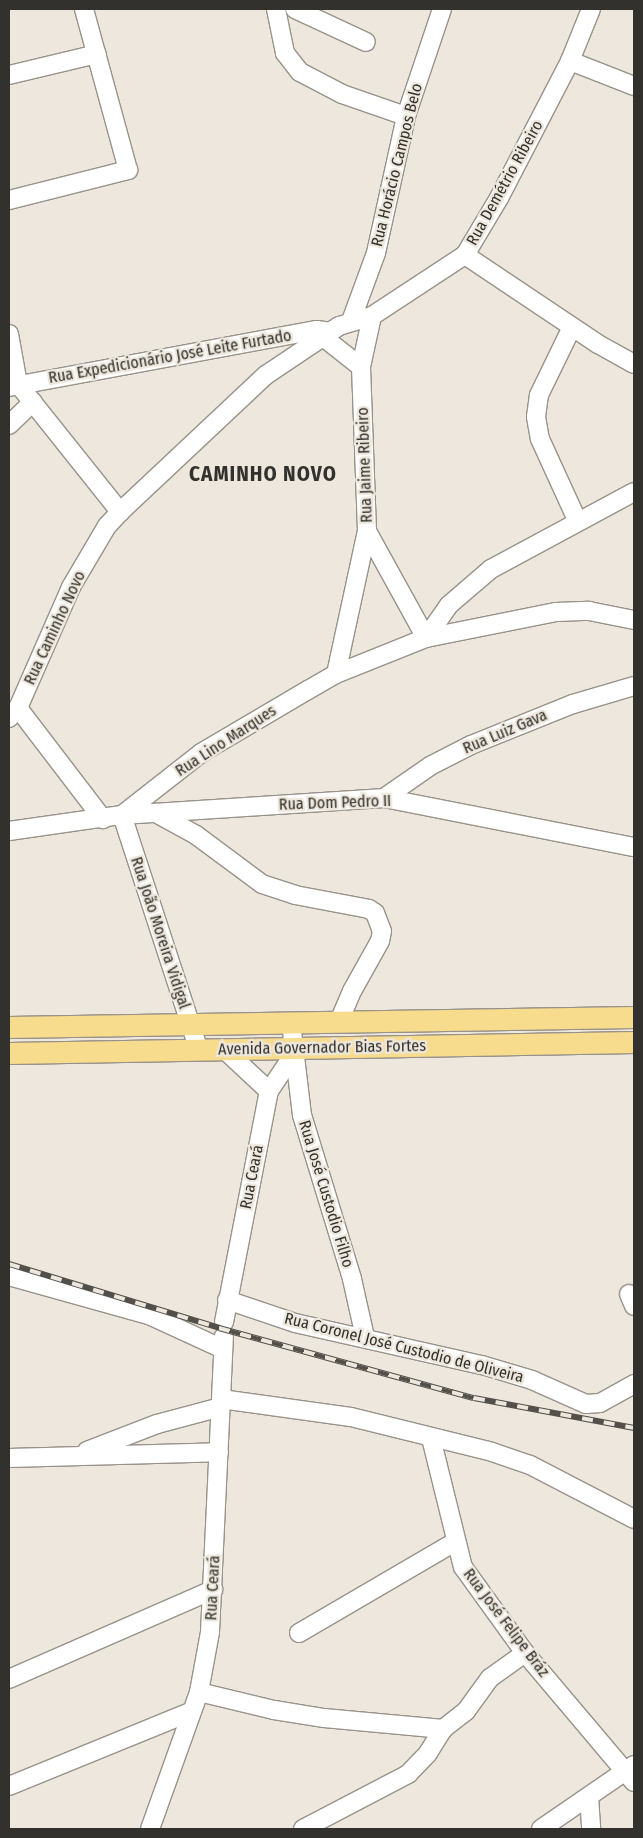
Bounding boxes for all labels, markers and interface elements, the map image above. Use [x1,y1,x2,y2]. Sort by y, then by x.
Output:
street label: Rua Horácio Campos Belo [367,81,427,249]
street label: Rua Demétrio Ribeiro [463,117,547,249]
street label: Rua Expedicionário José Leite Furtado [47,326,293,388]
street label: Rua Jaime Ribeiro [353,407,377,523]
district label: CAMINHO NOVO [188,461,338,487]
street label: Rua Caminho Novo [20,568,90,688]
street label: Rua Lino Marques [172,701,280,781]
street label: Rua Luiz Gava [460,706,550,758]
street label: Rua Dom Pedro II [278,791,392,815]
street label: Rua João Moreira Vidigal [126,855,194,1011]
street label: Avenida Governador Bias Fortes [218,1037,426,1059]
street label: Rua José Custodio Filho [294,1118,358,1270]
street label: Rua Ceará [236,1143,268,1211]
street label: Rua Coronel José Custodio de Oliveira [282,1309,526,1387]
street label: Rua Ceará [202,1555,224,1621]
street label: Rua José Felipe Bráz [459,1565,553,1681]

